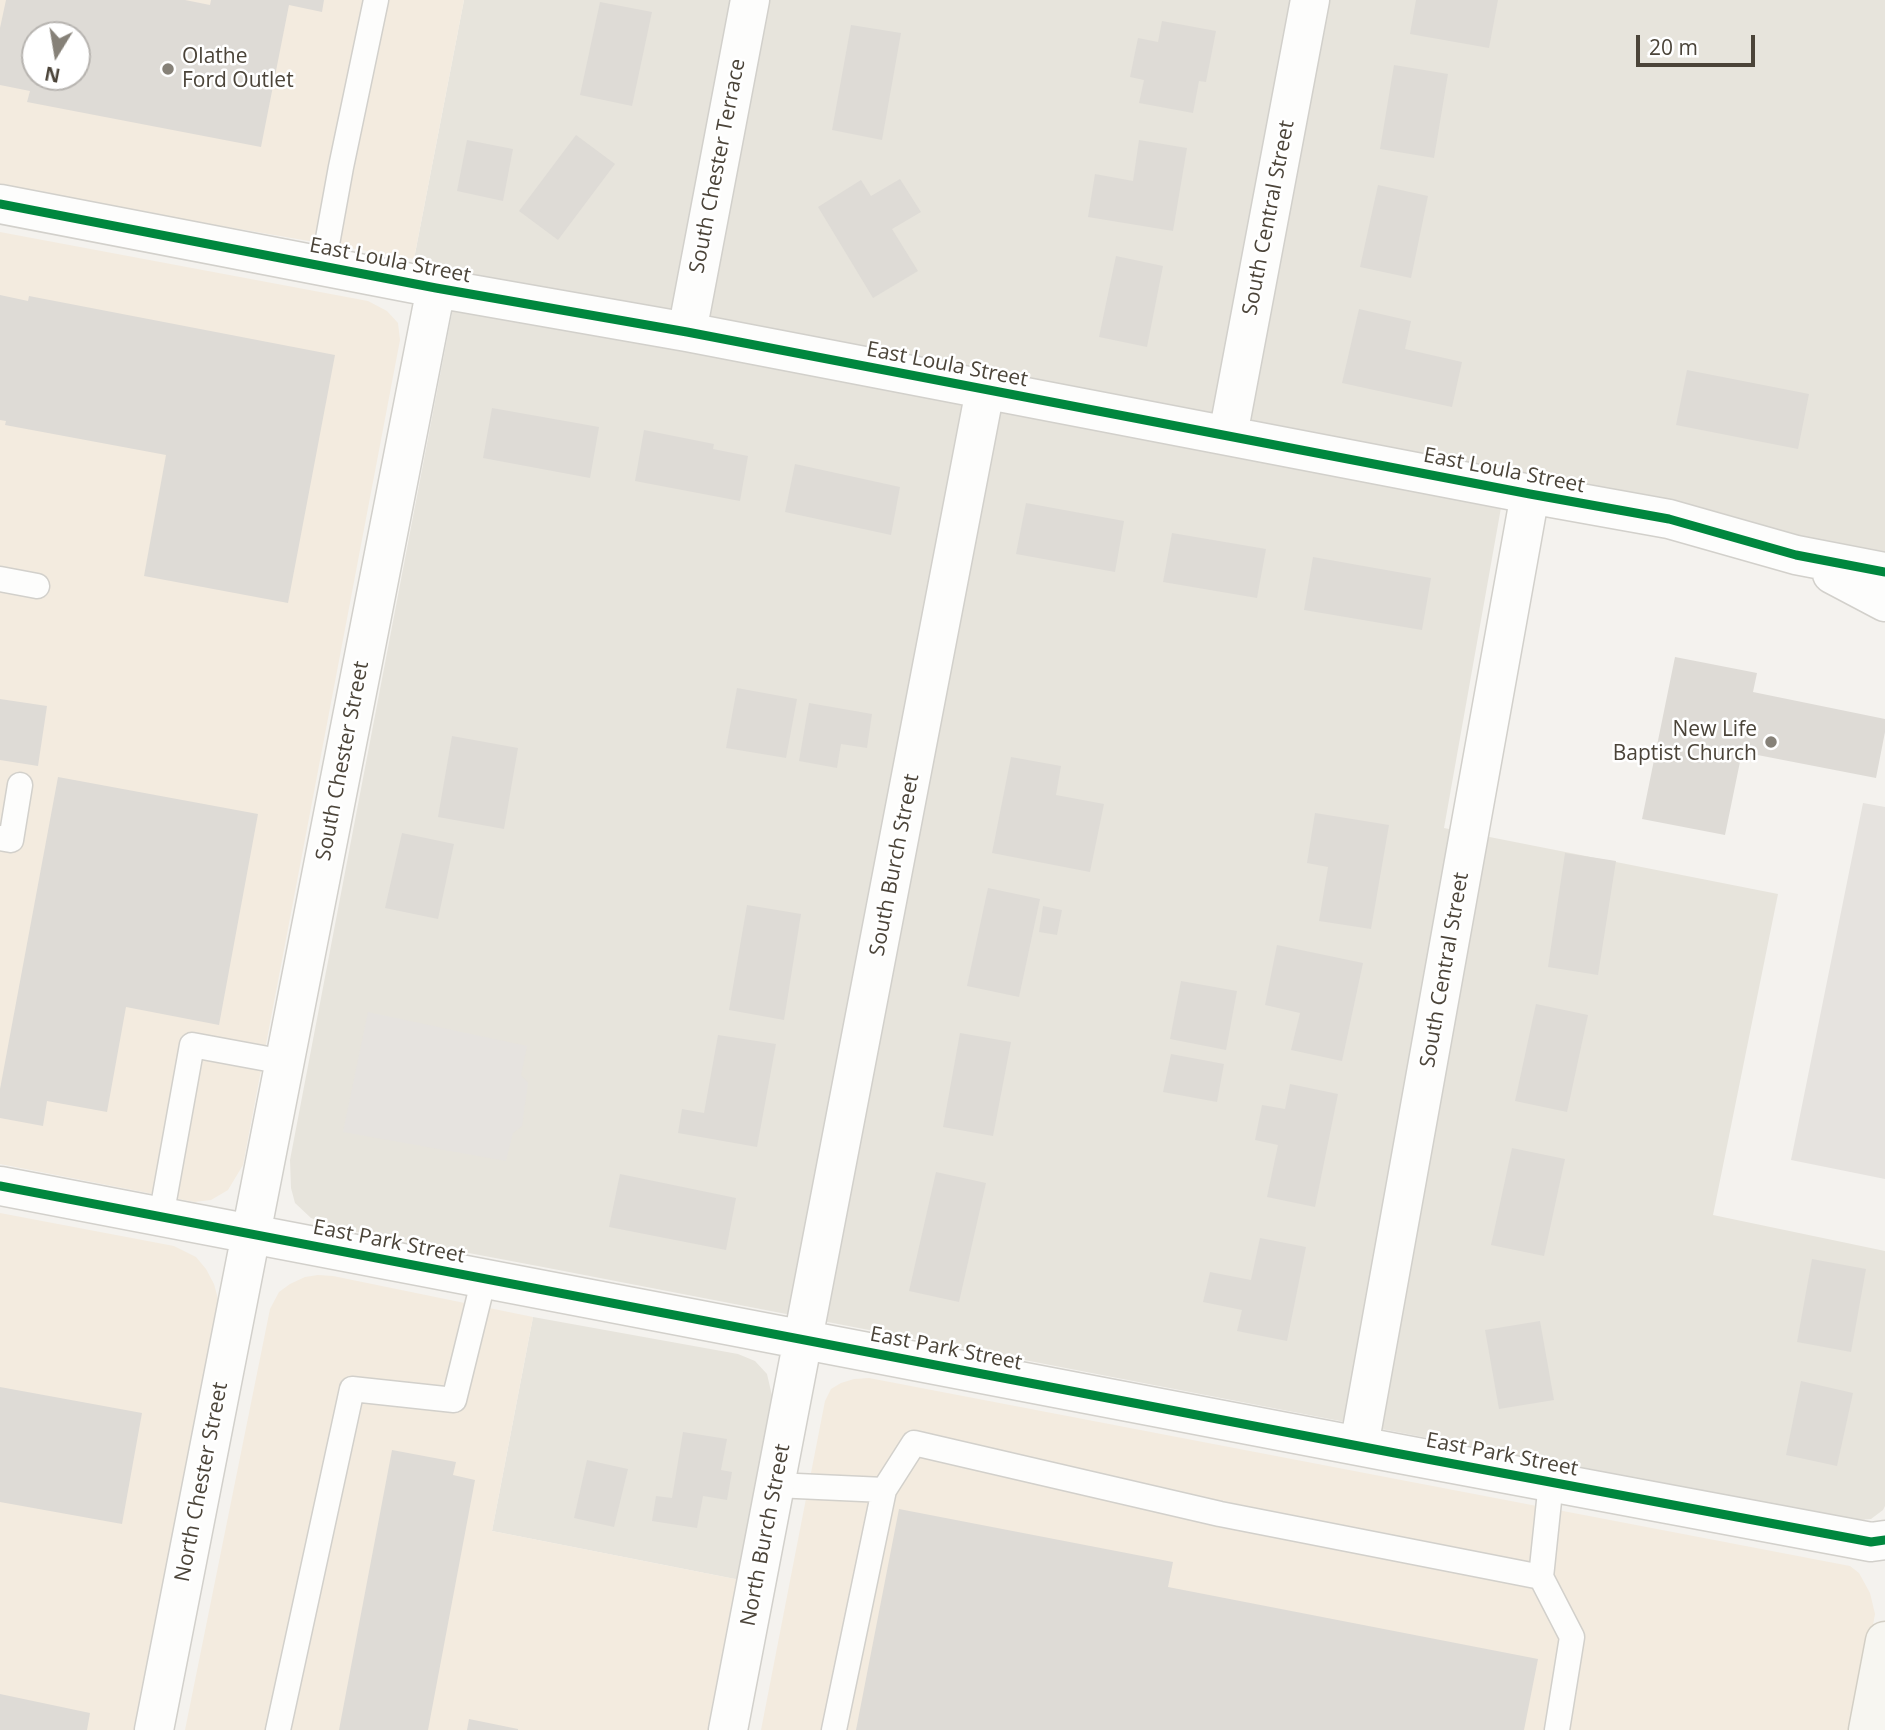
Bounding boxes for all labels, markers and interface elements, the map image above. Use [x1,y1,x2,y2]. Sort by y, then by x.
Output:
north arrow [21,21,91,91]
scale bar [1640,21,1759,65]
text: 20 m [1649,33,1698,61]
place label: Olathe Ford Outlet [182,44,294,94]
street label: South Chester Terrace [685,57,751,275]
text: N [42,60,62,89]
marker: Olathe Ford Outlet [160,61,176,77]
street label: South Central Street [1238,118,1300,318]
street label: East Loula Street [307,233,473,289]
street label: East Loula Street [864,337,1030,393]
street label: East Loula Street [1421,443,1587,499]
street label: South Chester Street [311,659,375,863]
place label: New Life Baptist Church [1613,717,1757,767]
marker: New Life Baptist Church [1763,734,1779,750]
street label: South Burch Street [865,772,925,958]
street label: South Central Street [1415,870,1475,1070]
street label: East Park Street [311,1215,467,1269]
street label: East Park Street [868,1322,1024,1376]
street label: North Chester Street [170,1380,234,1584]
street label: East Park Street [1424,1428,1580,1482]
street label: North Burch Street [736,1442,796,1628]

